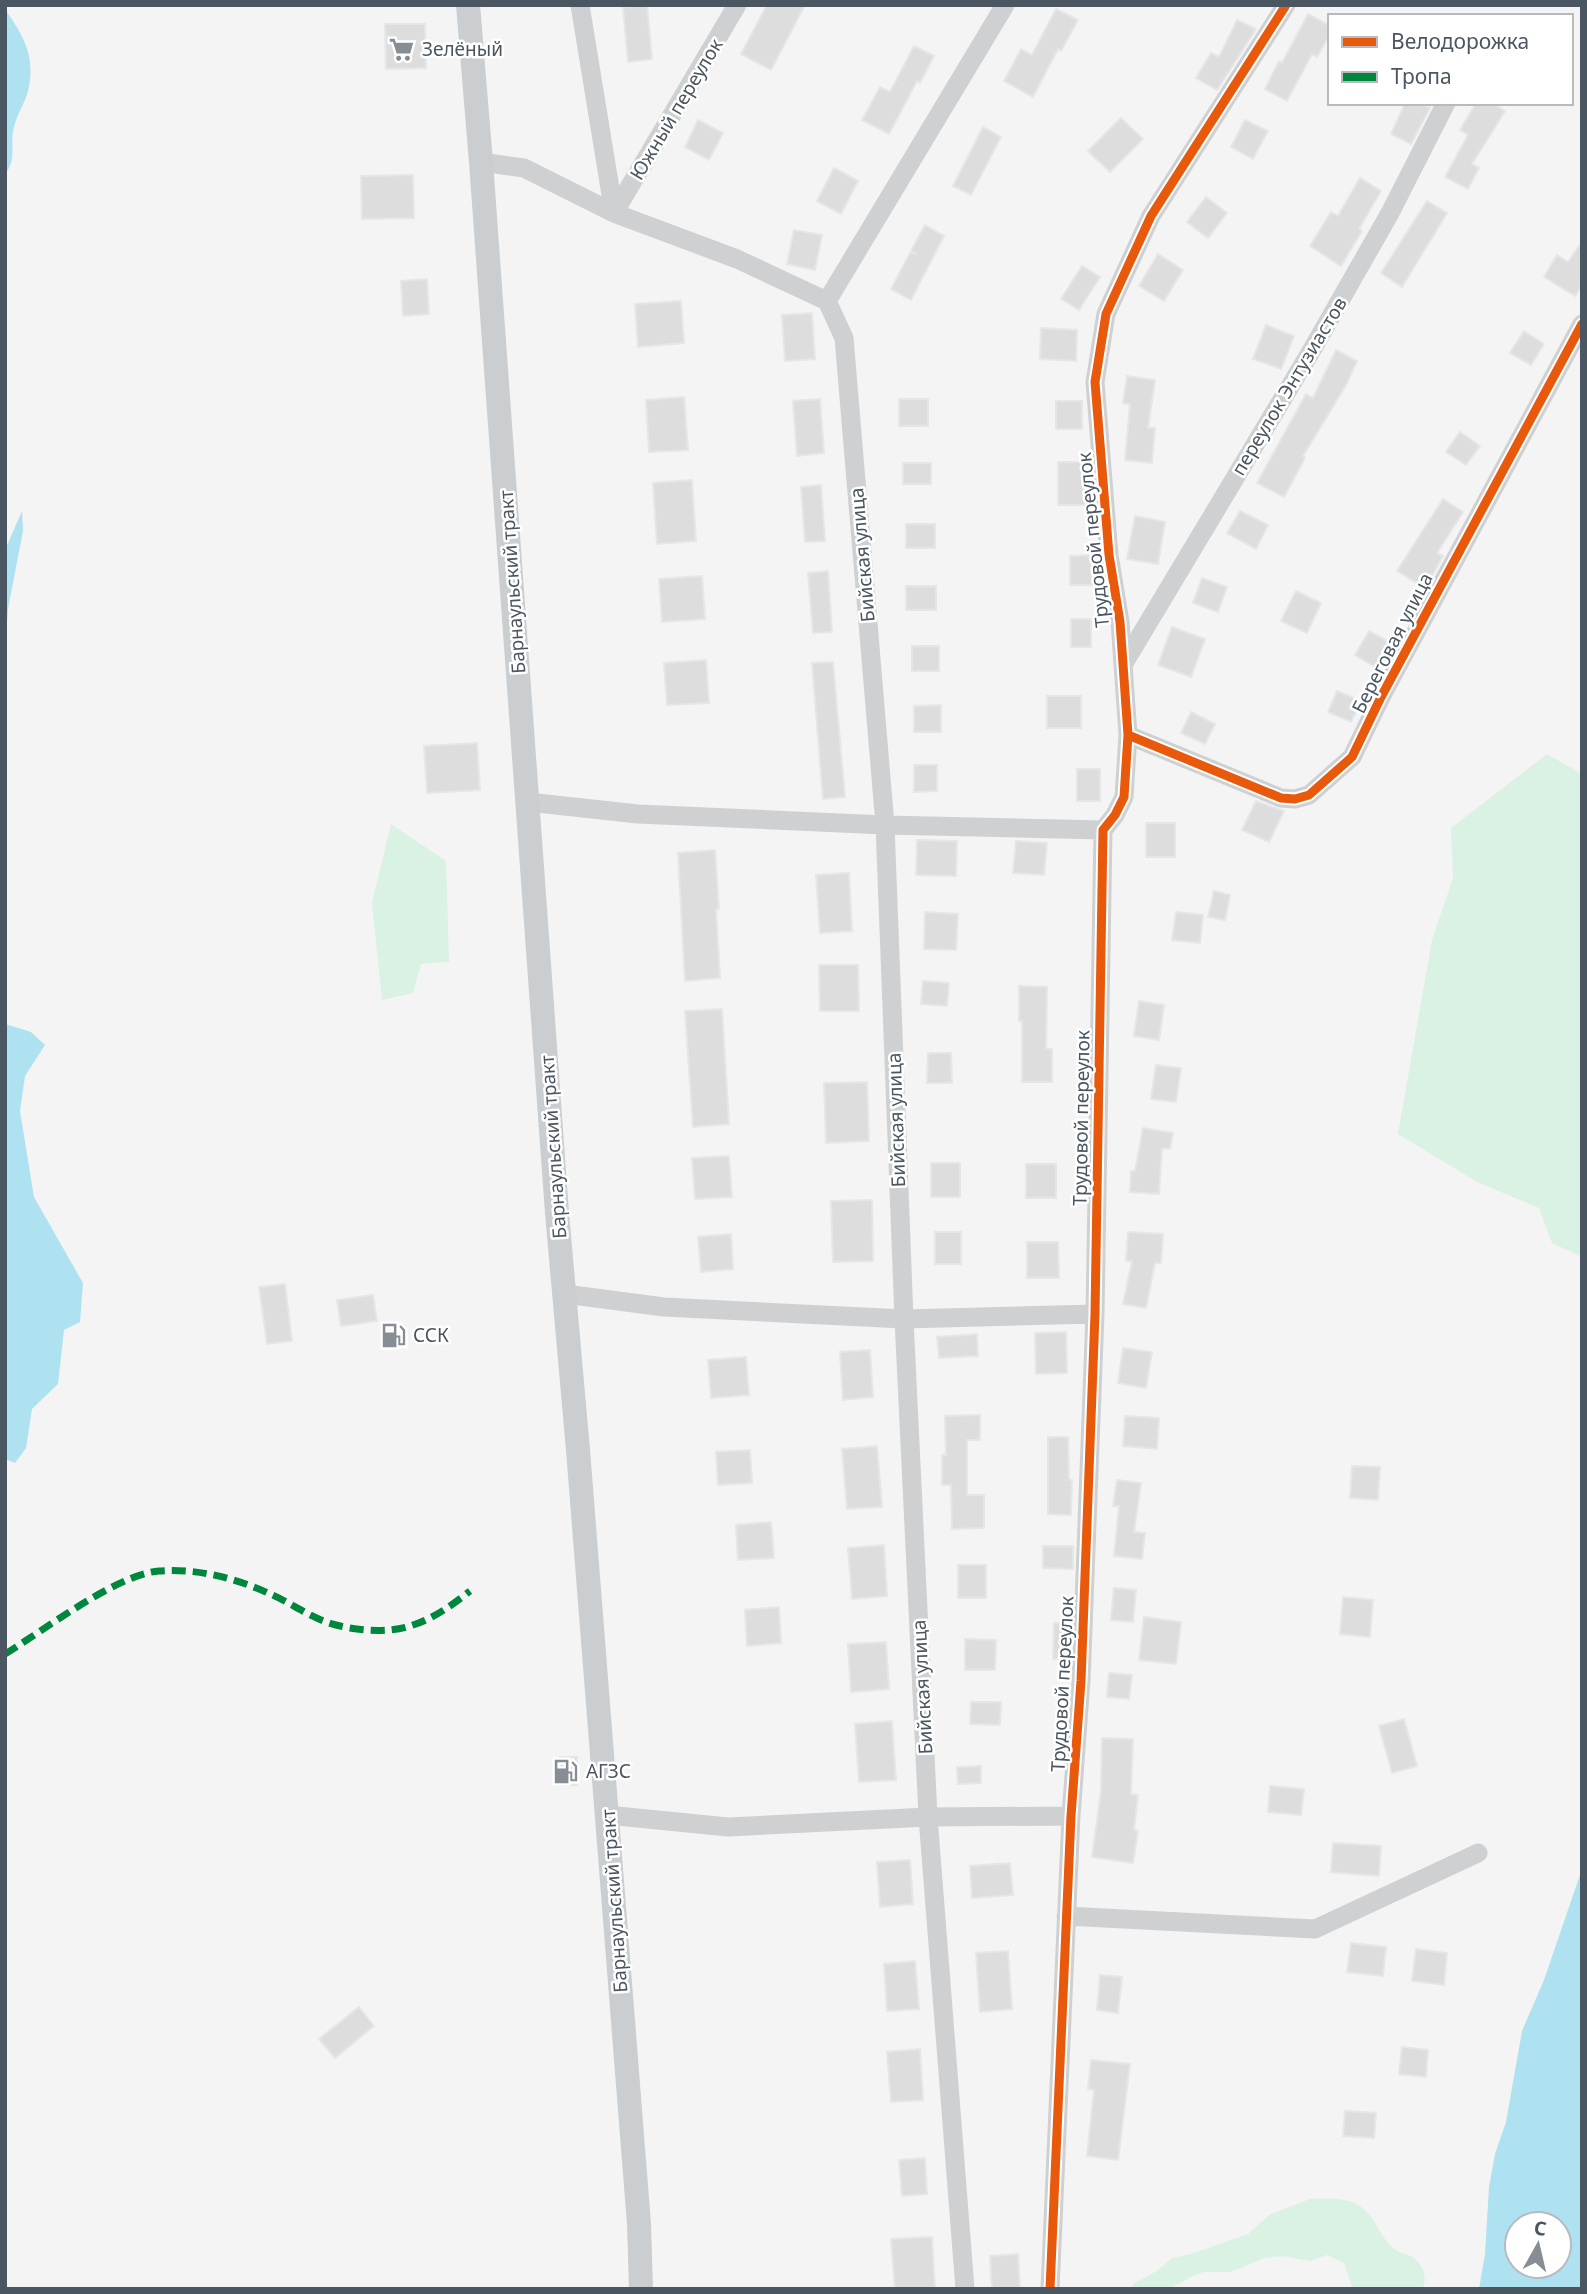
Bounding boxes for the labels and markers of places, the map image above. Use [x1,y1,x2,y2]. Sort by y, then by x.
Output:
supermarket icon: Зелёный [388,35,416,63]
place label: Зелёный [422,36,503,62]
fuel station icon: ССК [379,1321,407,1349]
place label: ССК [413,1322,449,1348]
fuel station icon: АГЗС [552,1757,580,1785]
place label: АГЗС [586,1758,631,1784]

